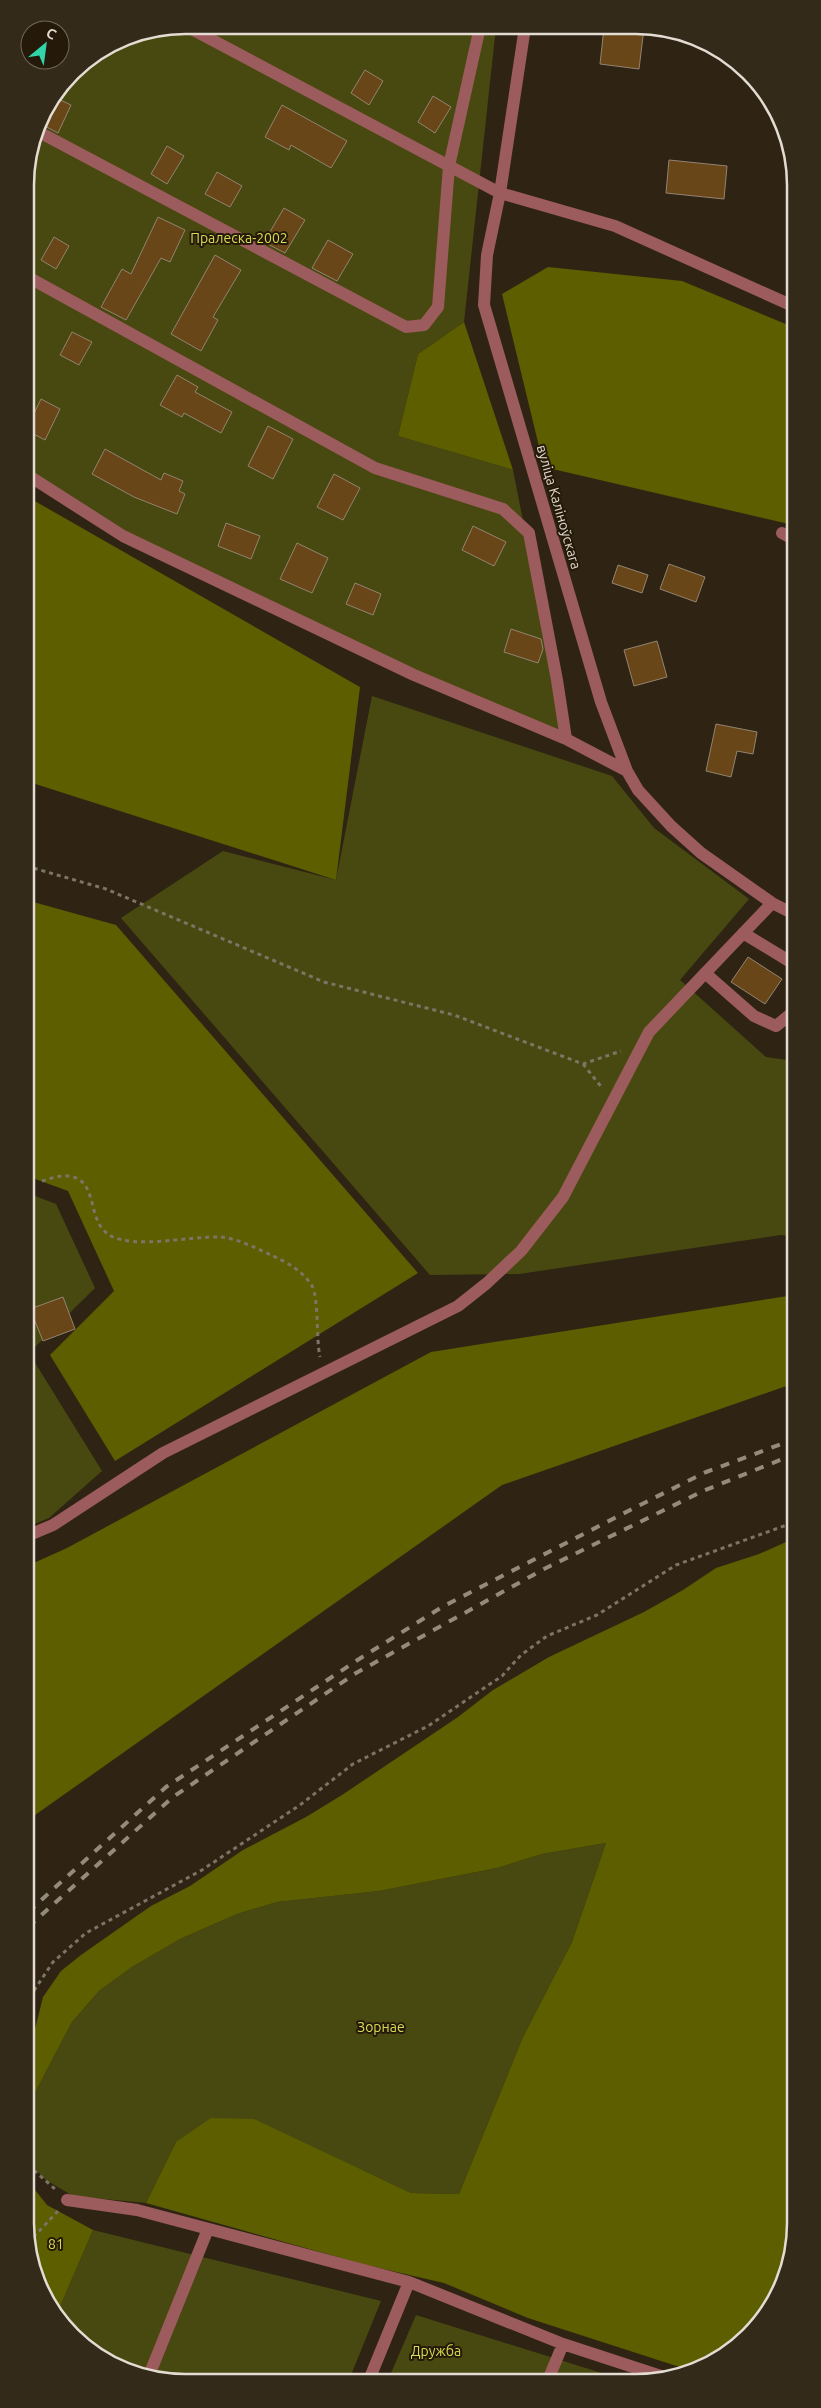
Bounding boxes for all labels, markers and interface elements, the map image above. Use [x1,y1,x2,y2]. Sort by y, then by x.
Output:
north arrow [20,20,70,70]
text: С [44,24,59,43]
park label: Пралеска-2002 [190,230,288,246]
street label: вуліца Каліноўскага [534,443,584,571]
park label: Зорнае [357,2019,405,2035]
park label: 81 [48,2236,64,2252]
park label: Дружба [411,2343,461,2359]

